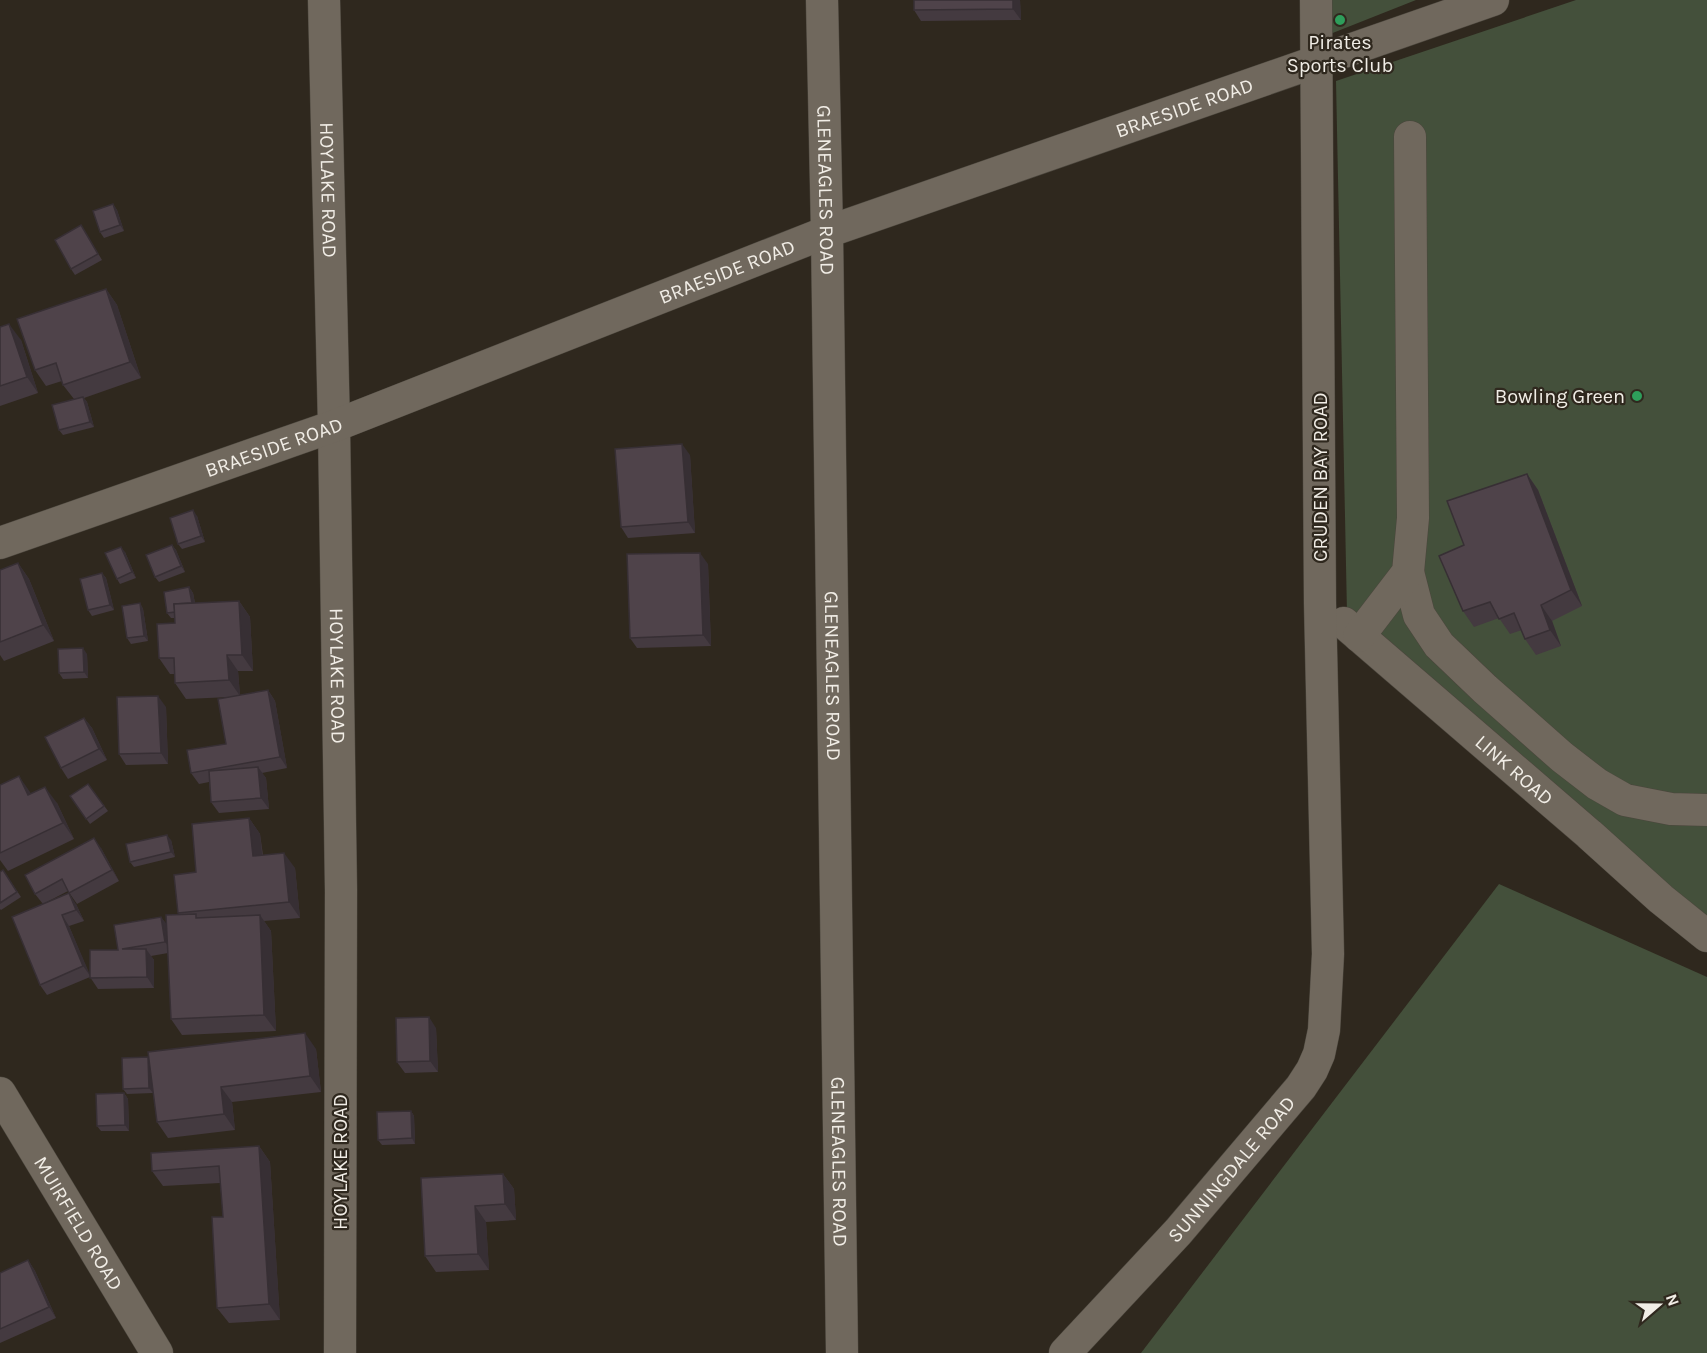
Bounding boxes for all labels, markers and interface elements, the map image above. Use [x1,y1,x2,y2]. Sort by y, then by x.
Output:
marker: Pirates Sports Club [1333,13,1347,27]
place label: Pirates Sports Club [1287,31,1393,77]
street label: BRAESIDE ROAD [1113,73,1256,143]
street label: GLENEAGLES ROAD [812,105,839,275]
street label: HOYLAKE ROAD [315,122,341,258]
street label: BRAESIDE ROAD [656,235,798,309]
place label: Bowling Green [1495,385,1625,408]
marker: Bowling Green [1630,389,1644,403]
street label: CRUDEN BAY ROAD [1309,392,1332,562]
street label: BRAESIDE ROAD [202,413,346,482]
street label: GLENEAGLES ROAD [820,591,845,761]
street label: HOYLAKE ROAD [325,608,350,744]
street label: LINK ROAD [1470,730,1558,810]
street label: GLENEAGLES ROAD [826,1077,852,1247]
street label: SUNNINGDALE ROAD [1163,1092,1300,1247]
street label: HOYLAKE ROAD [329,1094,352,1230]
street label: MUIRFIELD ROAD [29,1152,127,1295]
north arrow [1629,1275,1689,1335]
text: N [1662,1291,1684,1309]

